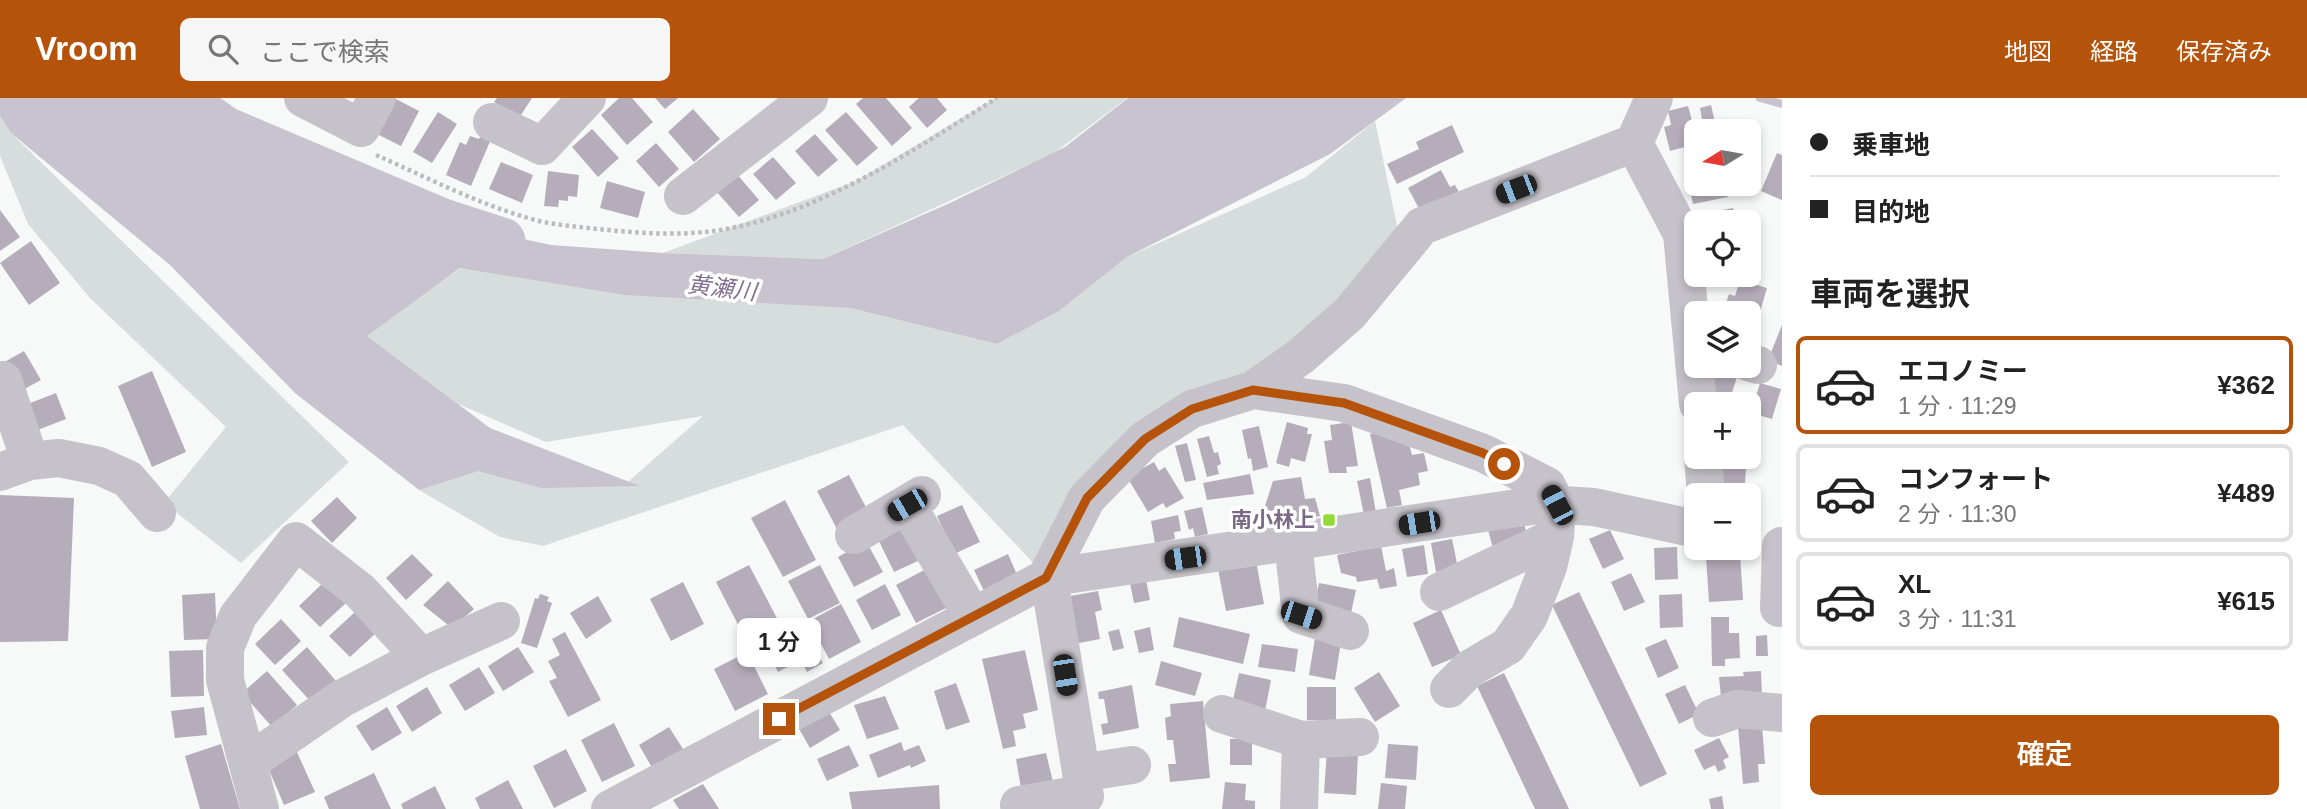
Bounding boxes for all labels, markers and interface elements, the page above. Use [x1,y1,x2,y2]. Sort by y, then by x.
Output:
search box [180,18,670,81]
text: Vroom [35,30,138,67]
icon: search [204,30,242,68]
text: ここで検索 [260,37,390,67]
text: 地図 [2004,38,2052,65]
text: 経路 [2090,38,2138,65]
text: 保存済み [2176,38,2272,65]
north arrow [1684,119,1760,196]
map controls [1684,119,1761,560]
text: 乗車地 [1852,130,1930,160]
car [1493,172,1540,206]
text: 目的地 [1852,197,1930,227]
button: locate [1684,210,1761,287]
water label: 黄瀬川 [686,271,761,305]
text: 車両を選択 [1810,276,1970,312]
button: layers [1684,301,1761,378]
icon: car [1814,354,1877,417]
text: エコノミー [1898,356,2028,386]
text: ¥362 [2217,370,2275,400]
button: + [1684,392,1761,469]
text: 1 分 · 11:29 [1898,393,2016,419]
route start [1488,448,1520,480]
icon: car [1814,462,1877,525]
text: コンフォート [1898,464,2053,494]
text: ¥489 [2217,478,2275,508]
car [1538,482,1577,528]
button: − [1684,483,1761,560]
car [884,485,931,525]
text: 2 分 · 11:30 [1898,501,2016,527]
place label: 南小林上 [1231,508,1315,531]
car [1397,509,1442,537]
marker: 南小林上 [1321,512,1337,528]
car [1163,545,1208,571]
text: XL [1898,569,1931,599]
icon: car [1814,570,1877,633]
text: ¥615 [2217,586,2275,616]
car [1278,599,1325,631]
text: 3 分 · 11:31 [1898,606,2016,632]
callout: 1 分 [737,618,821,666]
text: 1 分 [758,629,800,655]
car [1052,653,1079,697]
route end [763,703,795,735]
button: 確定 [1810,715,2279,795]

